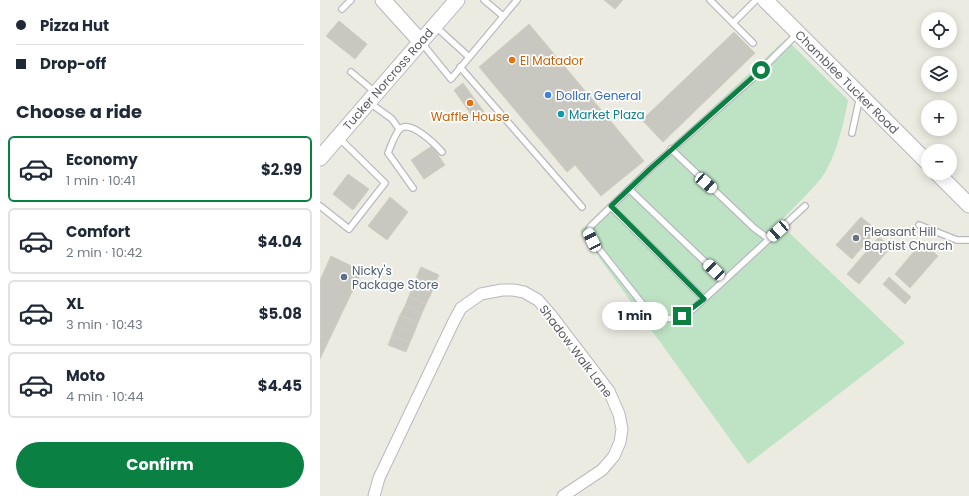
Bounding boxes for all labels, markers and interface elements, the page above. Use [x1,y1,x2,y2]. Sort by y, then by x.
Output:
map controls [921,12,957,180]
button: locate [921,12,957,48]
text: Pizza Hut [40,15,109,36]
street label: Tucker Norcross Road [339,24,437,134]
street label: Chamblee Tucker Road [791,26,903,138]
place label: El Matador [520,52,584,69]
text: Drop-off [40,53,106,74]
marker: El Matador [507,55,517,65]
button: layers [921,56,957,92]
route start [752,61,770,79]
place label: Dollar General [556,87,641,104]
marker: Dollar General [543,90,553,100]
marker: Waffle House [465,98,475,108]
text: Choose a ride [16,99,142,124]
button: + [921,100,957,136]
place label: Market Plaza [569,106,645,123]
place label: Waffle House [431,108,509,125]
marker: Market Plaza [556,109,566,119]
button: − [921,144,957,180]
text: Economy [66,149,138,170]
icon: car [18,151,54,187]
text: $2.99 [261,159,302,180]
text: 1 min · 10:41 [66,171,136,190]
car [693,171,719,195]
car [765,219,791,243]
text: Comfort [66,221,130,242]
icon: car [18,223,54,259]
place label: Pleasant Hill Baptist Church [864,223,953,254]
car [581,227,603,253]
text: $4.04 [258,231,302,252]
marker: Pleasant Hill Baptist Church [851,233,861,243]
text: 2 min · 10:42 [66,243,142,262]
car [701,257,727,283]
place label: Nicky's Package Store [352,262,438,293]
marker: Nicky's Package Store [339,272,349,282]
text: XL [66,293,84,314]
icon: car [18,295,54,331]
street label: Shadow Walk Lane [535,301,617,401]
callout: 1 min [602,302,668,330]
text: $5.08 [259,303,302,324]
text: 1 min [618,306,652,325]
route end [673,307,691,325]
text: 3 min · 10:43 [66,315,143,334]
text: Moto [66,365,105,386]
icon: car [18,367,54,403]
text: $4.45 [258,375,302,396]
text: 4 min · 10:44 [66,387,144,406]
button: Confirm [16,442,304,488]

